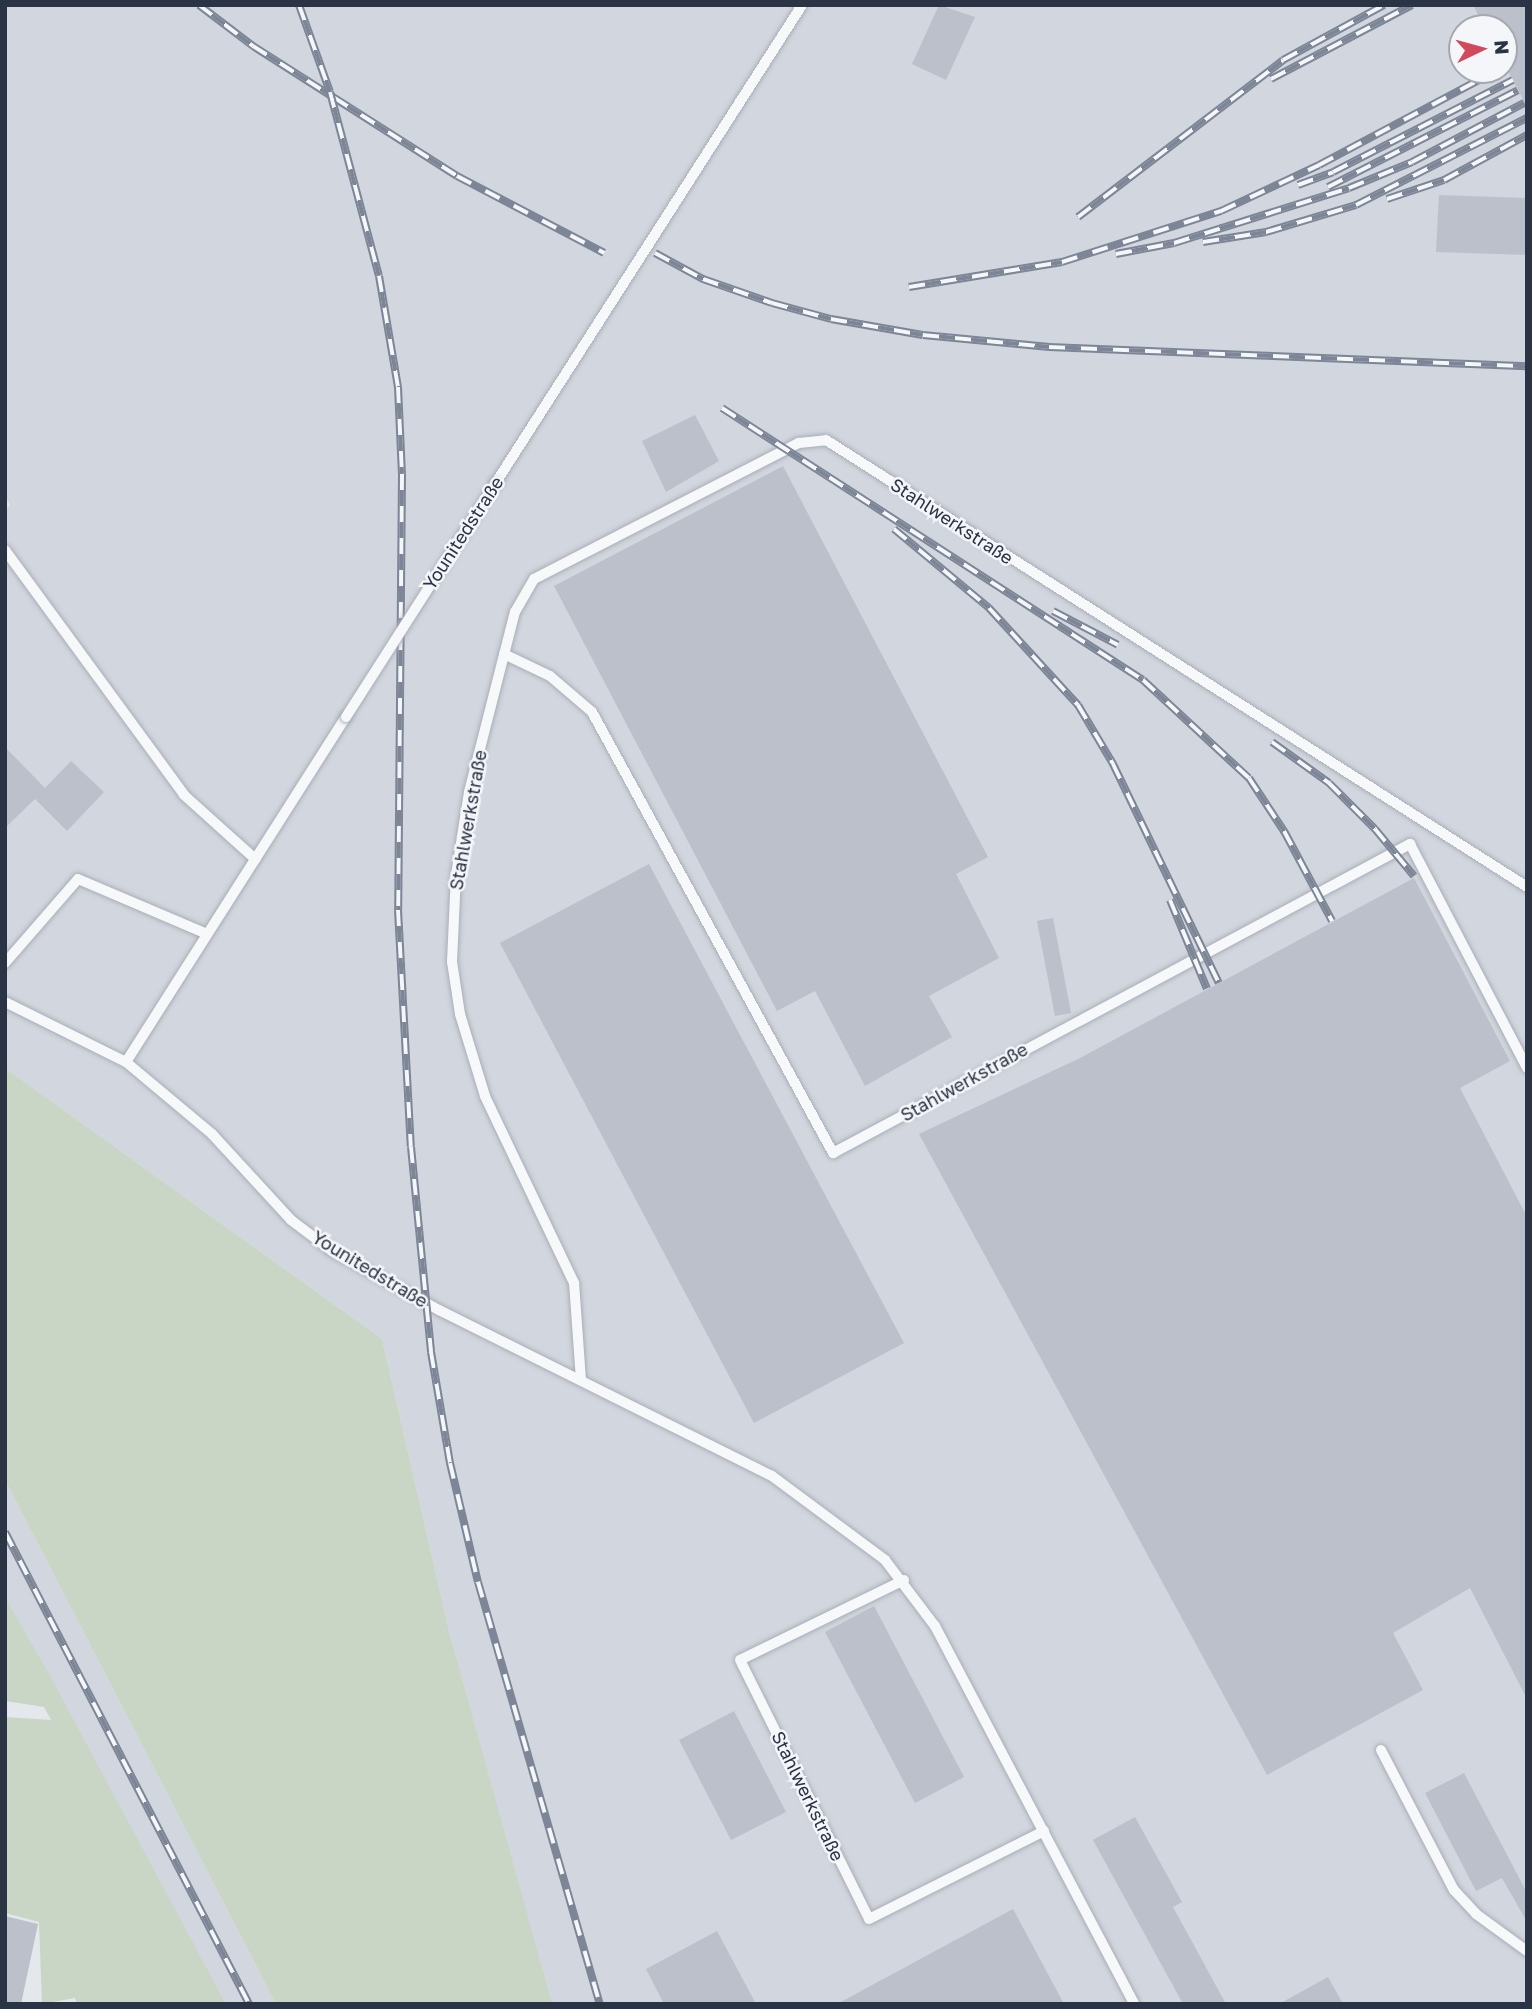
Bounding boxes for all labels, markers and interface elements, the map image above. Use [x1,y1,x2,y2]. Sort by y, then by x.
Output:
north arrow [1448,14,1518,84]
text: N [1490,39,1515,55]
street label: Younitedstraße [418,472,508,594]
street label: Stahlwerkstraße [887,473,1017,569]
street label: Stahlwerkstraße [445,748,491,892]
street label: Stahlwerkstraße [897,1038,1031,1126]
street label: Younitedstraße [308,1226,432,1312]
street label: Stahlwerkstraße [767,1728,849,1864]

